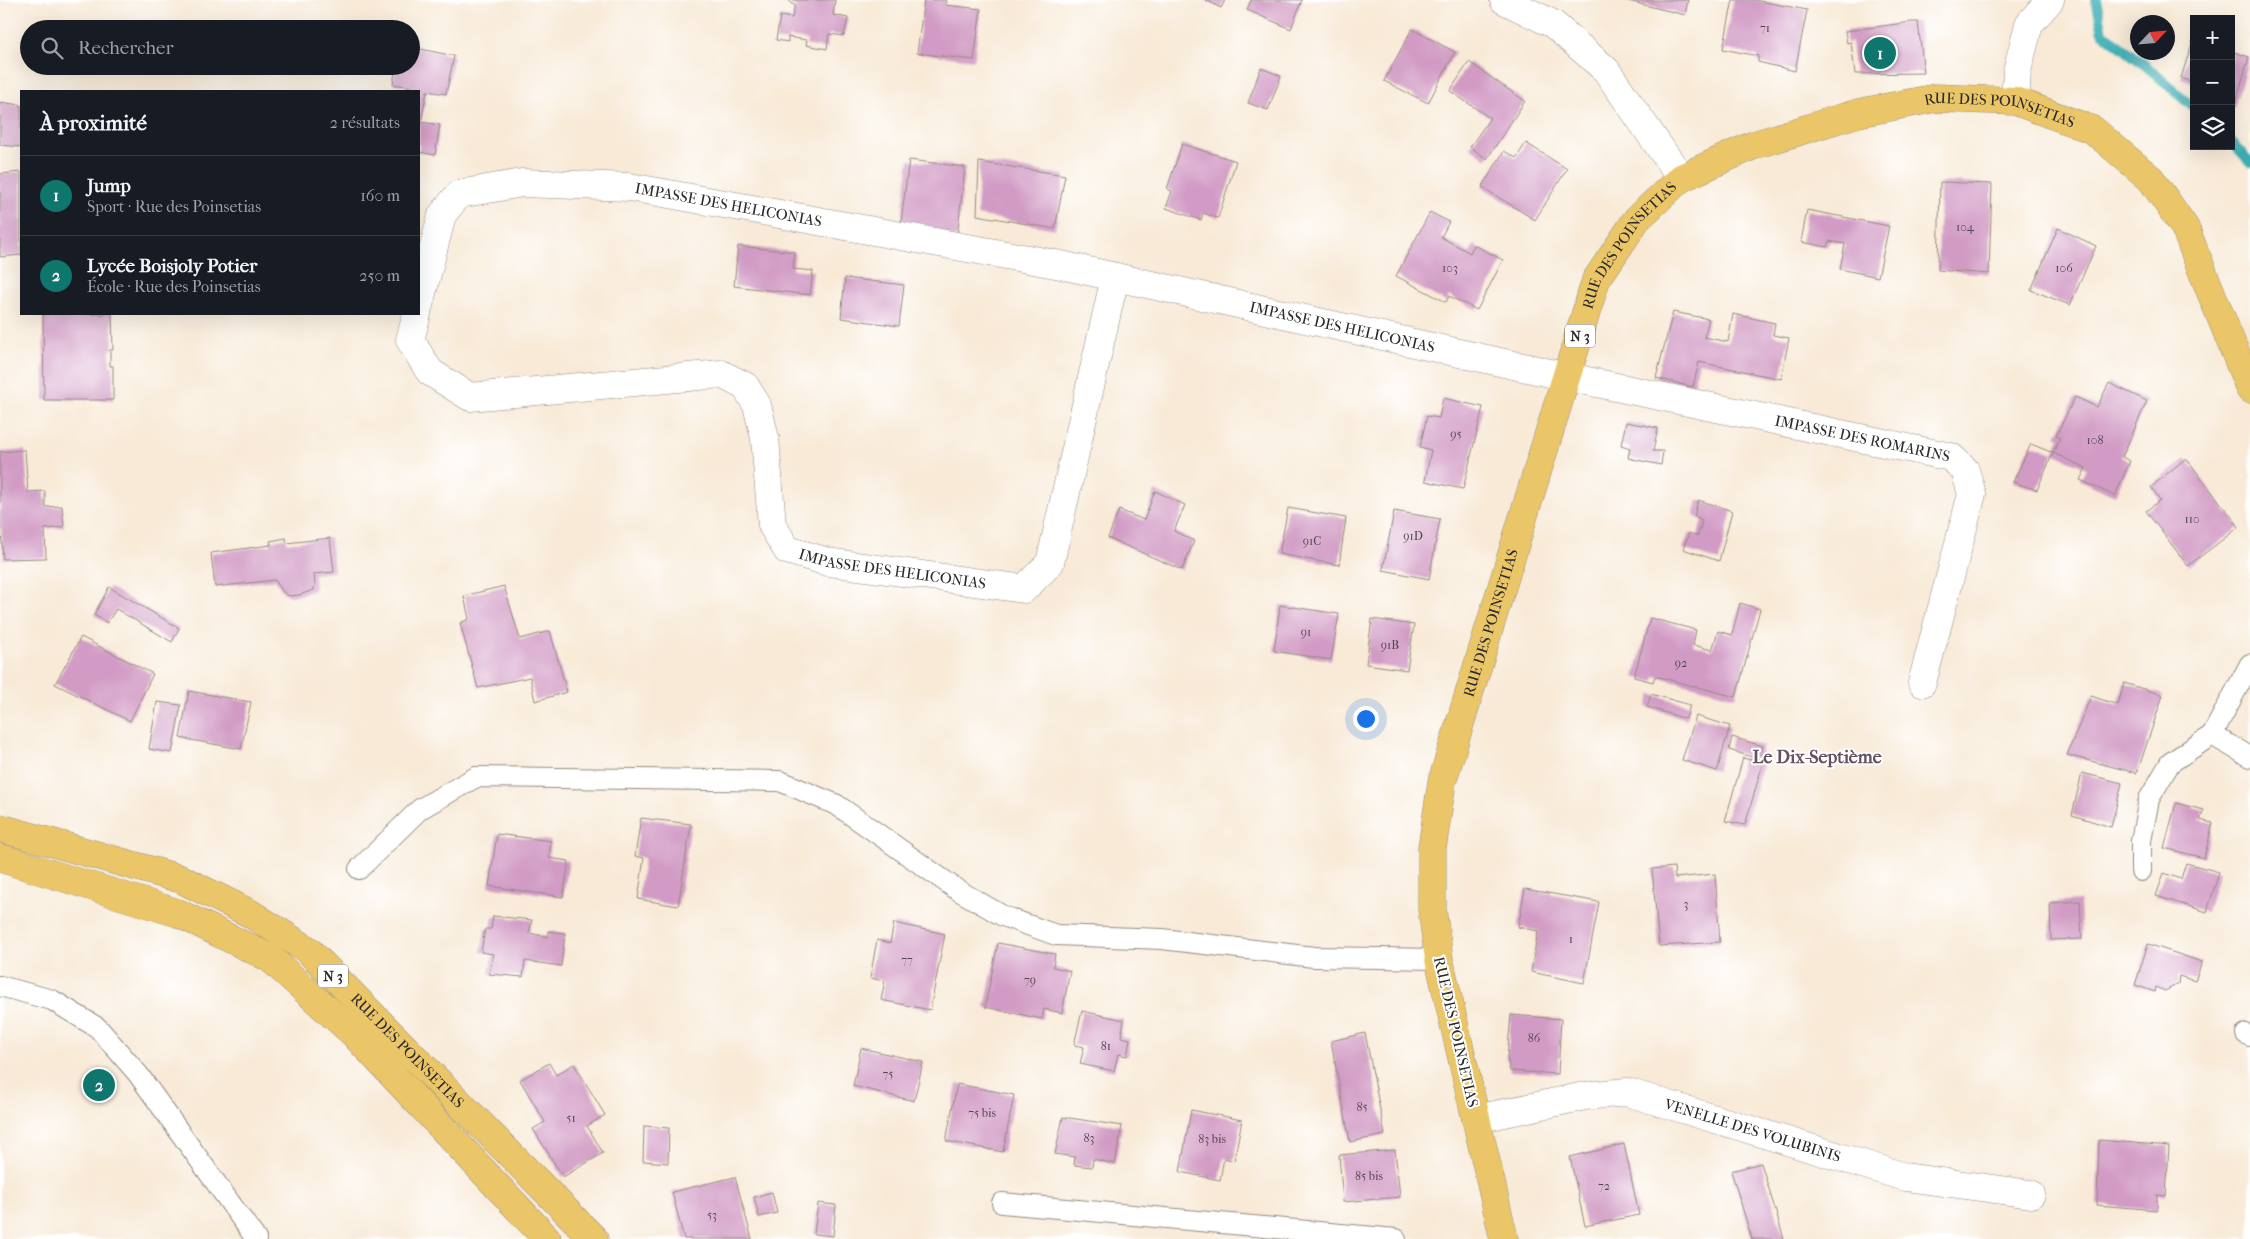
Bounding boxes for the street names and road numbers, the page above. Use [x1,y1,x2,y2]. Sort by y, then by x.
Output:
street label: RUE DES POINSETIAS [1923,89,2078,132]
street label: RUE DES POINSETIAS [1579,178,1680,311]
street label: IMPASSE DES HELICONIAS [634,179,824,231]
street label: IMPASSE DES HELICONIAS [1248,298,1437,356]
road number: N 3 [1565,324,1595,348]
street label: IMPASSE DES ROMARINS [1773,411,1952,466]
street label: IMPASSE DES HELICONIAS [797,545,987,593]
street label: RUE DES POINSETIAS [1460,546,1522,699]
street label: RUE DES POINSETIAS [1430,955,1482,1109]
road number: N 3 [318,964,348,988]
street label: RUE DES POINSETIAS [347,989,468,1112]
street label: VENELLE DES VOLUBINIS [1661,1095,1843,1166]

